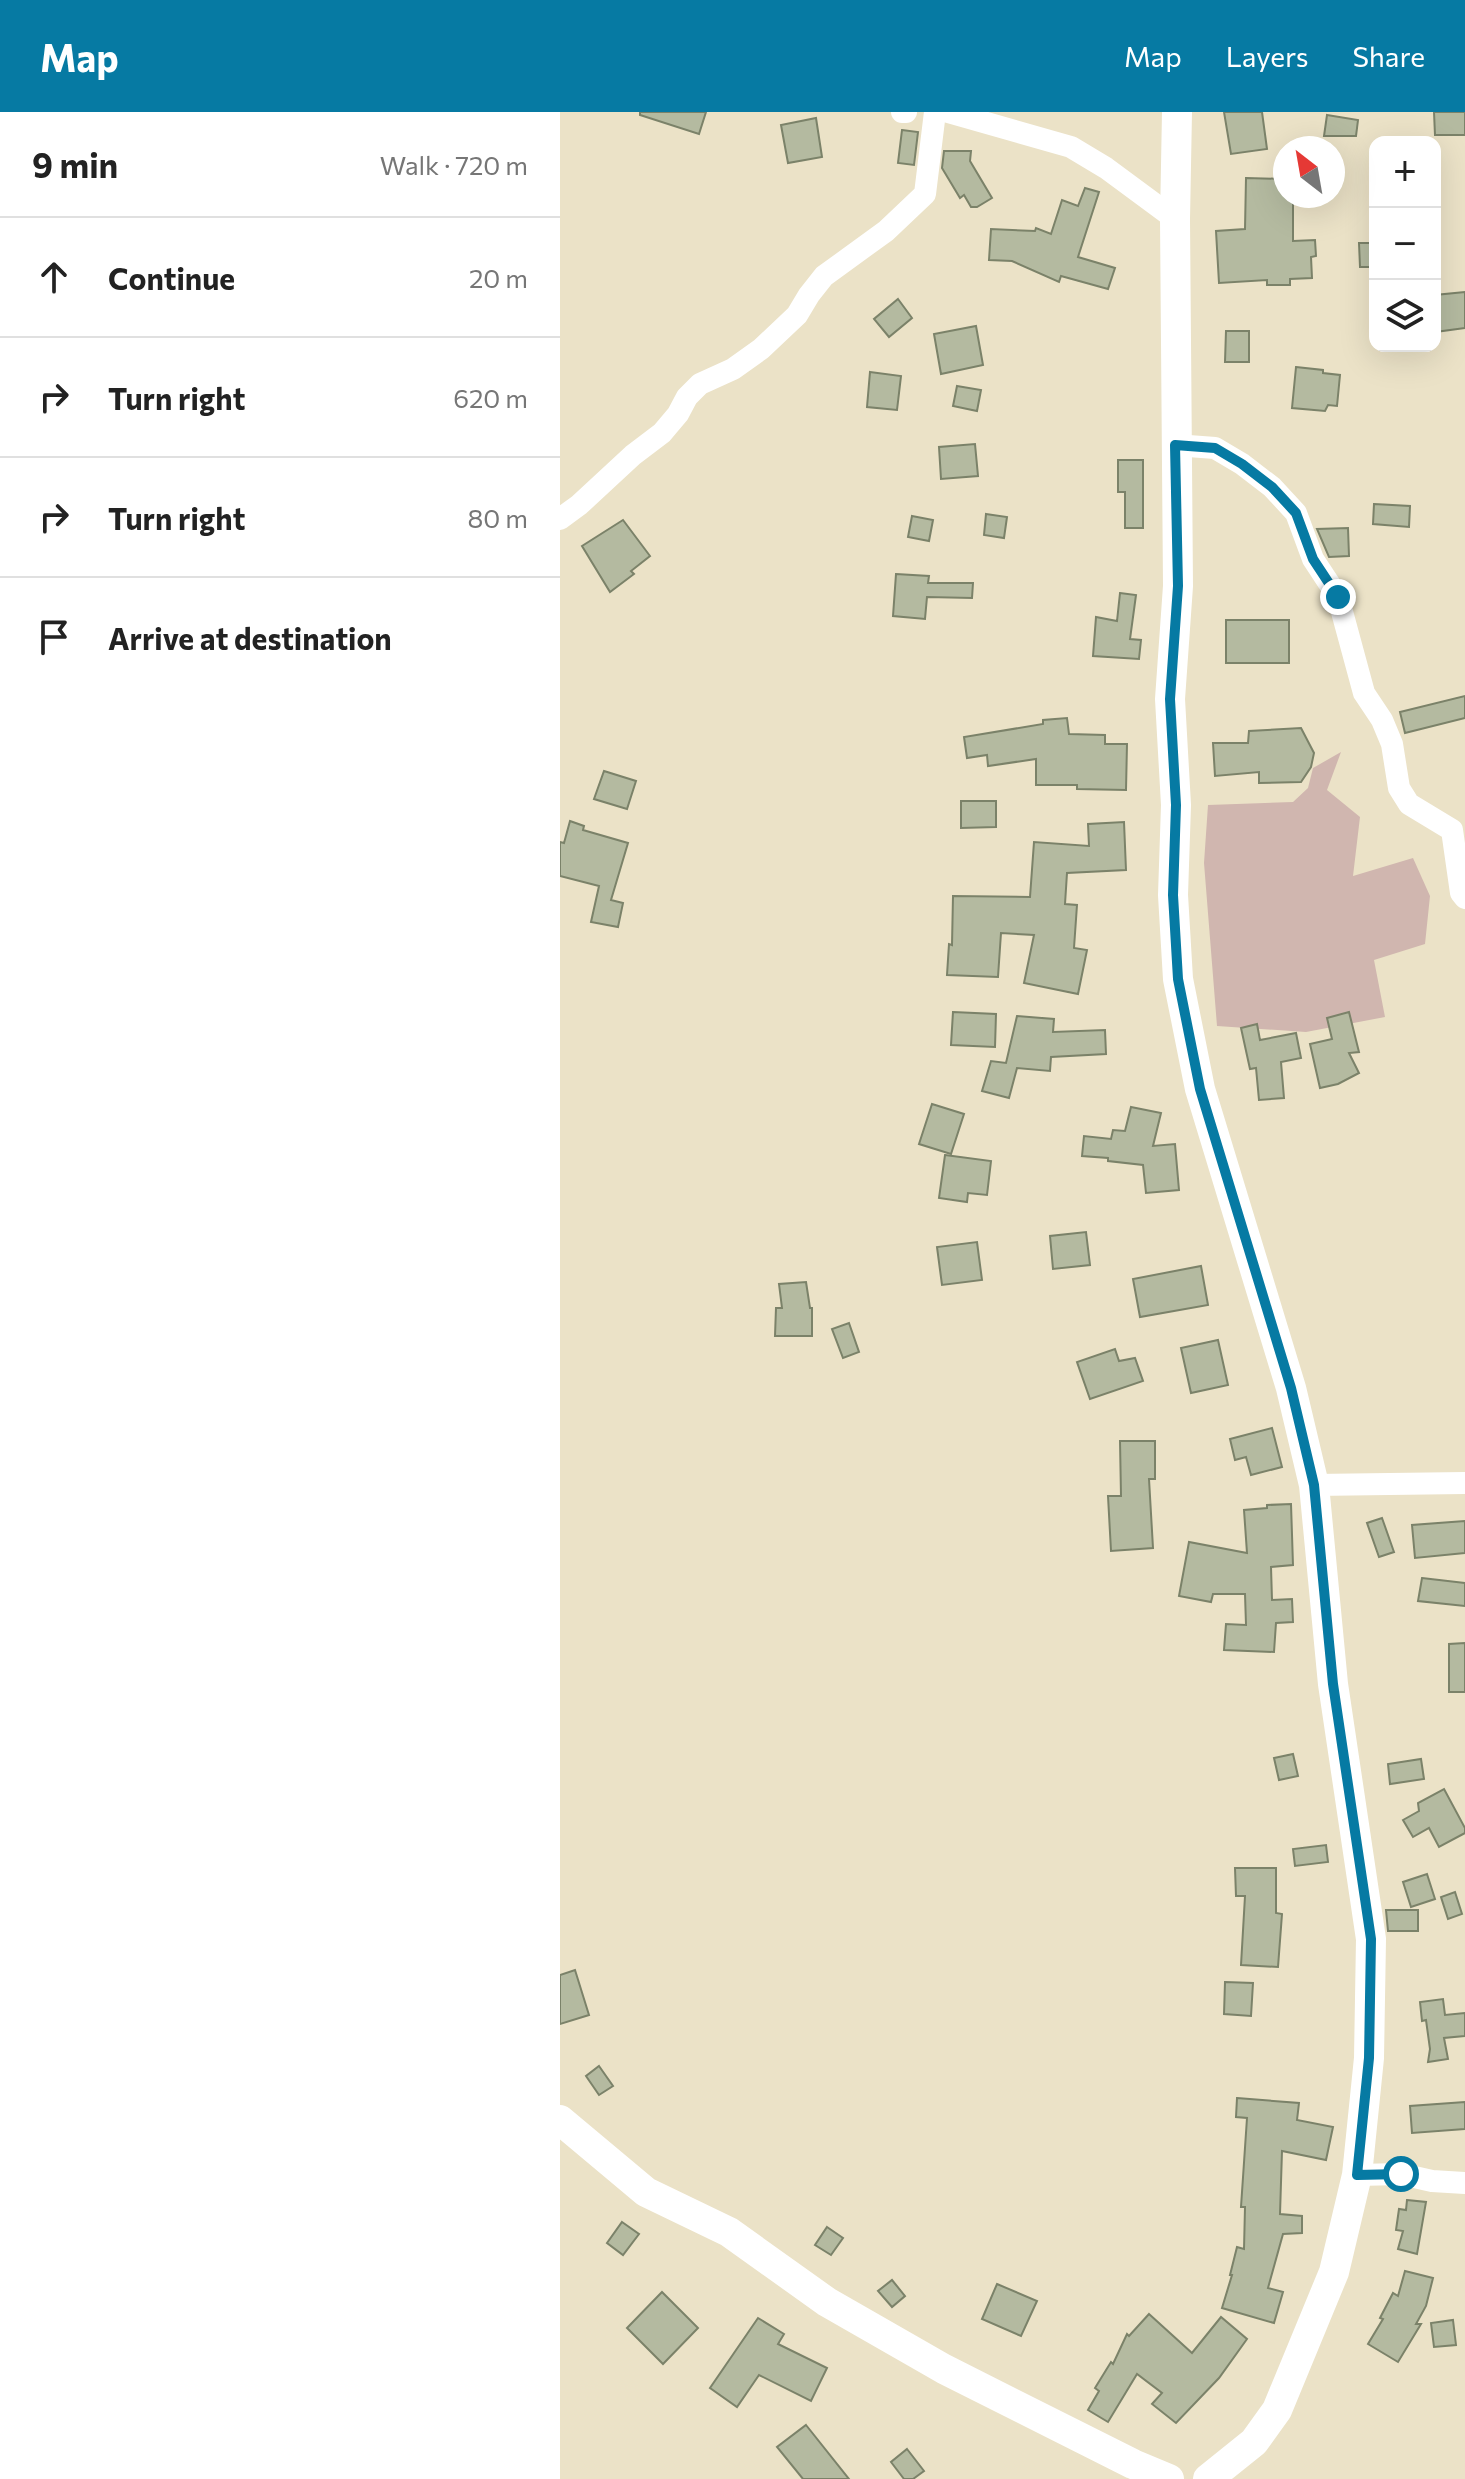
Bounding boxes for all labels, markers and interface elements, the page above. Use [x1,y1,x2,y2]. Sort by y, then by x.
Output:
text: Map [40,33,119,80]
text: Map [1124,39,1182,73]
text: Layers [1226,39,1308,73]
text: Share [1352,39,1425,73]
north arrow [1273,136,1345,208]
map controls [1369,136,1441,352]
button: + [1369,136,1441,208]
text: 9 min [32,143,118,185]
text: Walk · 720 m [380,149,528,180]
button: − [1369,208,1441,280]
icon: ahead [32,255,76,299]
text: Continue [108,259,235,296]
text: 20 m [469,262,528,293]
button: layers [1369,280,1441,352]
icon: right [32,375,76,419]
text: Turn right [108,379,245,416]
text: 620 m [453,382,528,413]
icon: right [32,495,76,539]
text: Turn right [108,499,245,536]
text: 80 m [468,502,528,533]
route end [1320,579,1356,615]
icon: arrive [32,615,76,659]
text: Arrive at destination [108,619,392,656]
route start [1383,2156,1419,2192]

